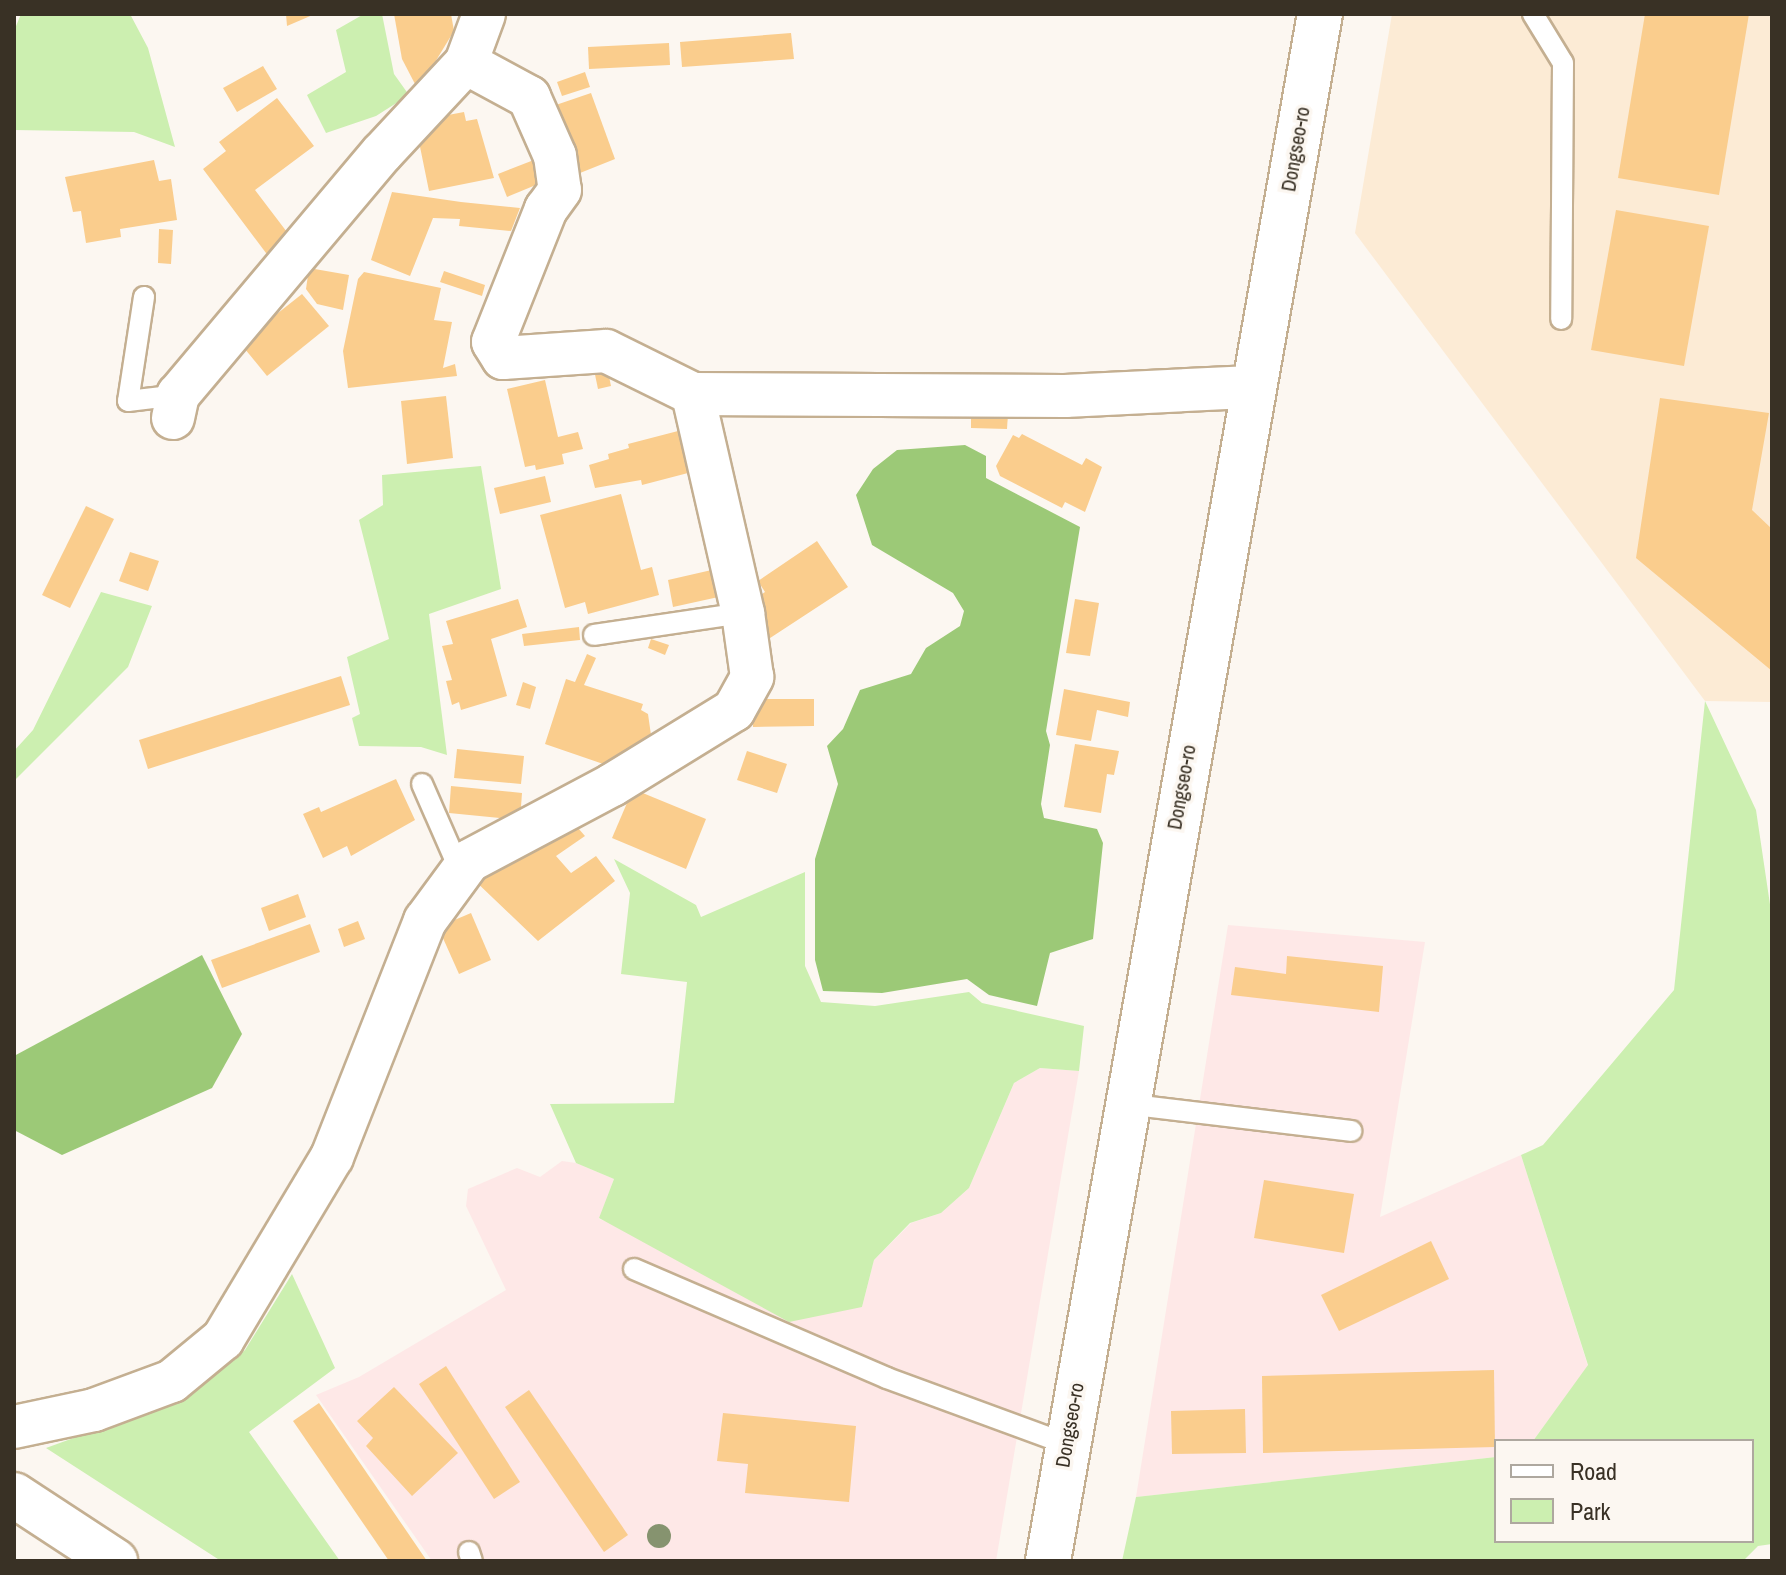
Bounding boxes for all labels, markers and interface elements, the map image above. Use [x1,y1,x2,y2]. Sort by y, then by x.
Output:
street label: Dongseo-ro [1276,105,1314,193]
street label: Dongseo-ro [1162,743,1200,831]
street label: Dongseo-ro [1050,1381,1088,1469]
legend [1494,1439,1754,1543]
text: Road [1570,1455,1617,1487]
text: Park [1570,1495,1610,1527]

